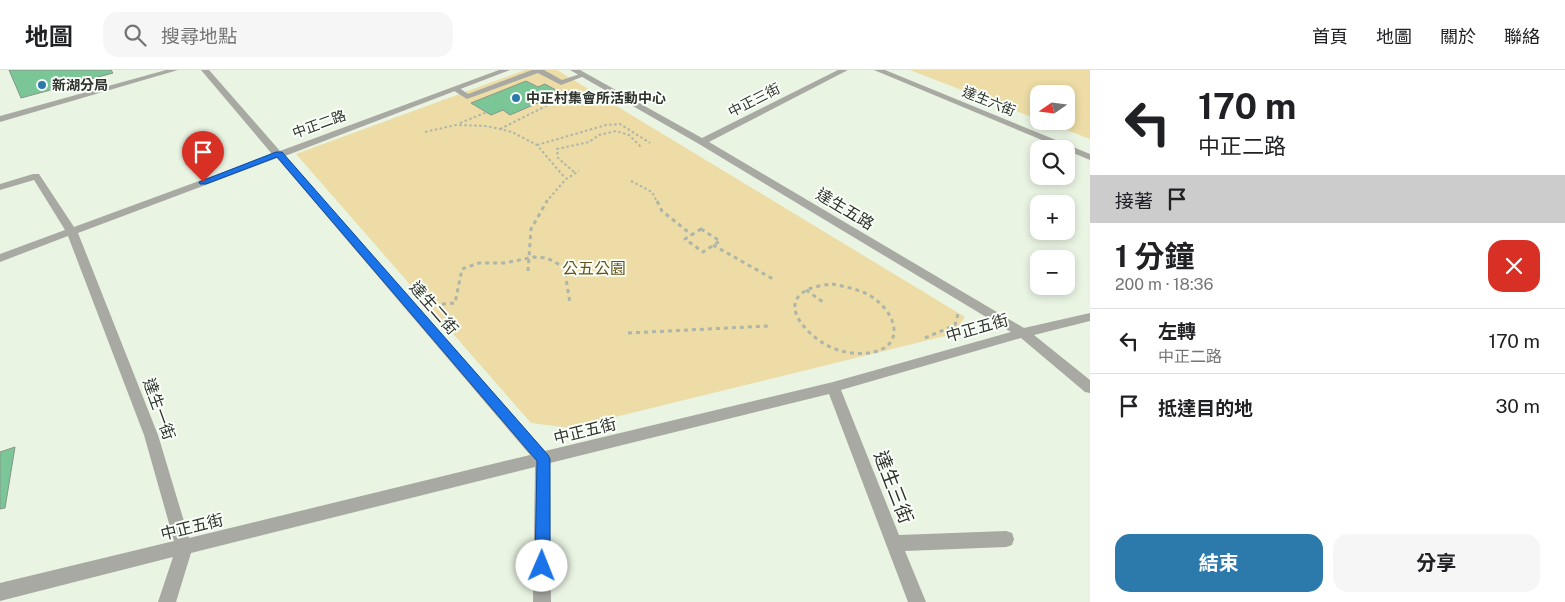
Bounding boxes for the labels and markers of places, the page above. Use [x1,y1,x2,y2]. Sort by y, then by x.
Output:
place label: 新湖分局 [52,77,108,93]
marker: 新湖分局 [36,79,48,91]
place label: 中正村集會所活動中心 [526,90,666,106]
marker: 中正村集會所活動中心 [510,92,522,104]
pin [182,131,224,182]

